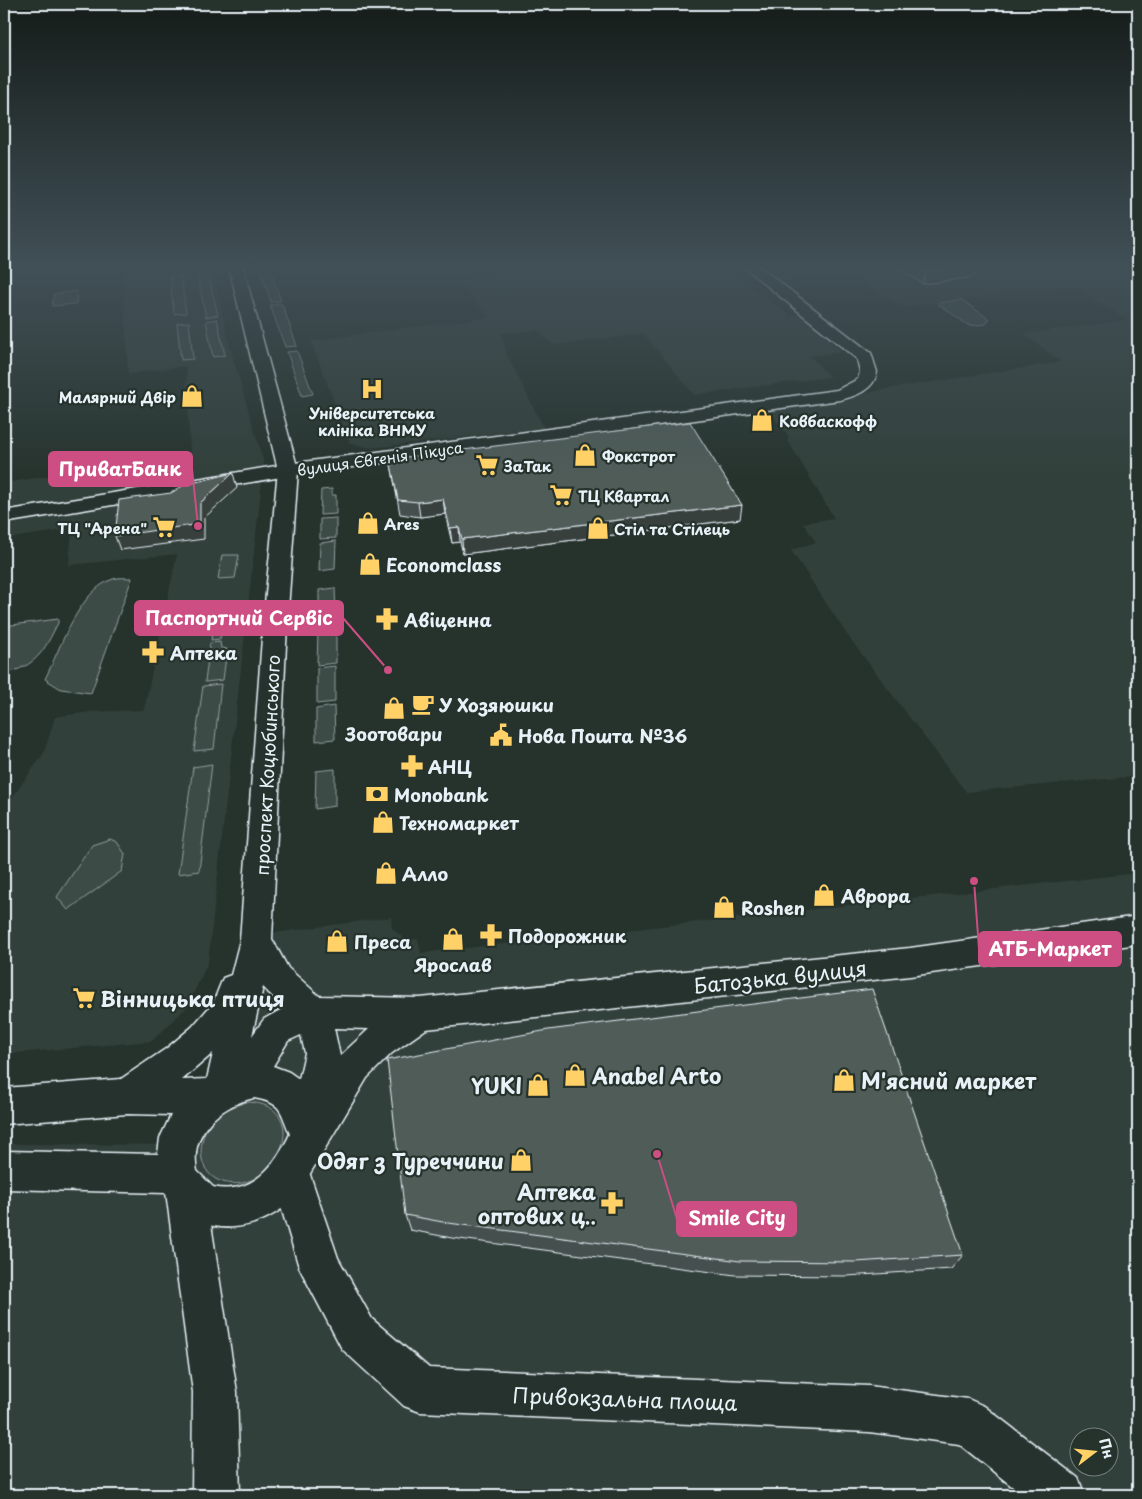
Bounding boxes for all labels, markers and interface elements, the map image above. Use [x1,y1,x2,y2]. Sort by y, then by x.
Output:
hospital icon: Університетська клініка ВНМУ [359,376,385,402]
shop icon: Малярний Двір [179,383,205,409]
place label: Малярний Двір [59,385,176,408]
place label: Університетська клініка ВНМУ [308,401,435,441]
shop icon: Ковбаскофф [749,407,775,433]
place label: Ковбаскофф [779,409,877,432]
street label: вулиця Євгенія Пікуса [296,435,465,481]
shop icon: Фокстрот [572,442,598,468]
place label: Фокстрот [602,444,676,467]
callout: ПриватБанк [49,452,192,486]
supermarket icon: ЗаТак [474,452,500,478]
text: ПриватБанк [59,454,182,482]
place label: ЗаТак [503,454,552,477]
supermarket icon: ТЦ Квартал [548,482,574,508]
place label: ТЦ Квартал [578,484,669,507]
shop icon: Ares [355,510,381,536]
place label: Ares [384,512,419,535]
supermarket icon: ТЦ "Арена" [151,514,177,540]
shop icon: Стіл та Стілець [585,515,611,541]
place label: ТЦ "Арена" [57,516,147,539]
place label: Стіл та Стілець [614,517,730,540]
shop icon: Economclass [357,551,383,577]
place label: Economclass [386,551,501,578]
callout: Паспортний Сервіс [135,601,343,635]
text: Паспортний Сервіс [145,603,333,631]
pharmacy icon: Авіценна [374,606,400,632]
place label: Авіценна [403,606,492,633]
pharmacy icon: Аптека [140,639,166,665]
place label: Аптека [170,639,237,666]
street label: проспект Коцюбинського [248,654,286,876]
cafe icon: У Хозяюшки [410,691,436,717]
place label: У Хозяюшки [438,691,554,718]
shop icon: Зоотовари [381,695,407,721]
place label: Зоотовари [344,720,443,747]
public building icon: Нова Пошта №36 [488,722,514,748]
place label: Нова Пошта №36 [518,722,688,749]
pharmacy icon: АНЦ [399,753,425,779]
place label: АНЦ [428,753,473,780]
bank icon: Monobank [364,781,390,807]
place label: Monobank [394,781,489,808]
shop icon: Техномаркет [370,809,396,835]
place label: Техномаркет [399,809,520,836]
shop icon: Алло [373,860,399,886]
place label: Алло [402,860,448,887]
shop icon: Аврора [811,882,837,908]
place label: Аврора [840,882,911,909]
shop icon: Roshen [711,894,737,920]
place label: Roshen [741,894,805,921]
pharmacy icon: Подорожник [478,922,504,948]
place label: Подорожник [508,922,627,949]
shop icon: Ярослав [440,926,466,952]
shop icon: Преса [324,928,350,954]
place label: Преса [354,928,411,955]
callout: АТБ-Маркет [979,932,1121,966]
text: АТБ-Маркет [989,934,1112,962]
place label: Ярослав [413,951,492,978]
street label: Батозька вулиця [692,951,868,1001]
place label: Вінницька птиця [100,982,285,1014]
supermarket icon: Вінницька птиця [71,985,97,1011]
place label: Anabel Arto [591,1059,721,1091]
shop icon: Anabel Arto [562,1062,588,1088]
place label: М'ясний маркет [861,1064,1037,1096]
shop icon: М'ясний маркет [831,1067,857,1093]
place label: YUKI [471,1069,522,1101]
shop icon: YUKI [525,1072,551,1098]
place label: Одяг з Туреччини [317,1144,504,1176]
shop icon: Одяг з Туреччини [508,1147,534,1173]
place label: Аптека оптових ц‥ [478,1175,596,1231]
pharmacy icon: Аптека оптових ц‥ [599,1190,625,1216]
callout: Smile City [677,1202,796,1236]
text: Smile City [688,1203,786,1231]
street label: Привокзальна площа [512,1378,738,1418]
north arrow [1070,1426,1120,1476]
text: Пн [1094,1436,1120,1461]

